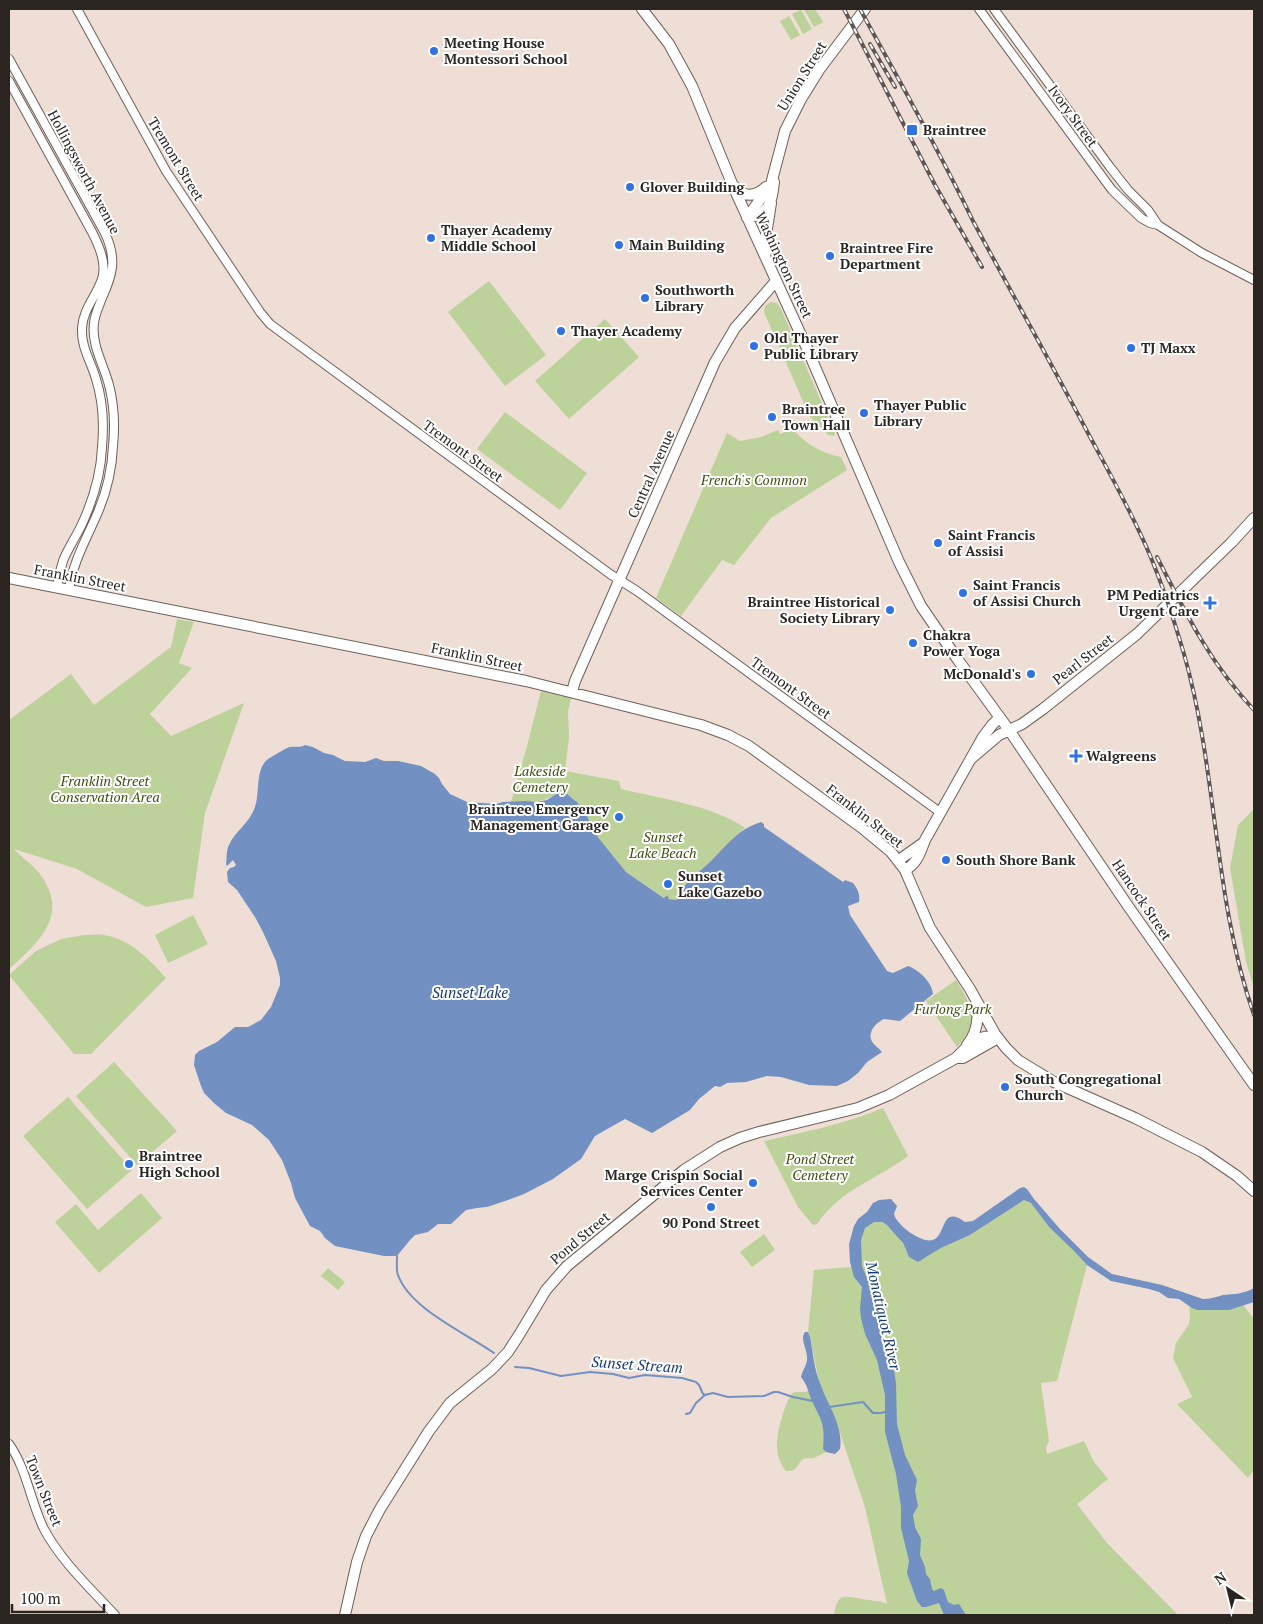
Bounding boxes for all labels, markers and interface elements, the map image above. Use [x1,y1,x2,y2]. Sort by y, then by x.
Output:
place label: Meeting House Montessori School [444,33,568,68]
street label: Union Street [773,37,831,114]
marker: Meeting House Montessori School [428,45,440,57]
street label: Ivory Street [1044,81,1103,151]
street label: Hollingsworth Avenue [44,106,125,237]
street label: Tremont Street [144,113,209,205]
place label: Braintree [923,120,987,139]
marker: Braintree [905,123,919,137]
place label: Glover Building [640,177,745,196]
marker: Glover Building [624,181,636,193]
street label: Washington Street [751,208,818,322]
place label: Thayer Academy Middle School [441,220,553,255]
marker: Thayer Academy Middle School [425,232,437,244]
place label: Main Building [629,235,725,254]
place label: Braintree Fire Department [840,238,934,273]
marker: Main Building [613,239,625,251]
marker: Braintree Fire Department [824,250,836,262]
place label: Southworth Library [655,280,734,315]
marker: Southworth Library [639,292,651,304]
place label: Thayer Academy [571,321,683,340]
marker: Thayer Academy [555,325,567,337]
place label: Old Thayer Public Library [764,328,859,363]
place label: TJ Maxx [1141,338,1196,357]
marker: Old Thayer Public Library [748,340,760,352]
marker: TJ Maxx [1125,342,1137,354]
place label: Thayer Public Library [874,395,967,430]
place label: Braintree Town Hall [782,399,851,434]
marker: Thayer Public Library [858,407,870,419]
marker: Braintree Town Hall [766,411,778,423]
street label: Tremont Street [419,415,508,487]
street label: Central Avenue [623,427,679,521]
park label: French's Common [700,470,807,489]
place label: Saint Francis of Assisi [948,525,1035,560]
marker: Saint Francis of Assisi [932,537,944,549]
street label: Franklin Street [33,559,128,596]
place label: Saint Francis of Assisi Church [973,575,1081,610]
place label: PM Pediatrics Urgent Care [1107,585,1199,620]
marker: Saint Francis of Assisi Church [957,587,969,599]
place label: Braintree Historical Society Library [747,592,881,627]
marker: PM Pediatrics Urgent Care [1203,596,1217,610]
marker: Braintree Historical Society Library [884,604,896,616]
place label: Chakra Power Yoga [923,625,1000,660]
street label: Pearl Street [1048,628,1118,688]
marker: Chakra Power Yoga [907,637,919,649]
street label: Franklin Street [430,638,525,676]
street label: Tremont Street [747,652,836,724]
place label: McDonald's [943,664,1021,683]
marker: McDonald's [1025,668,1037,680]
place label: Walgreens [1086,746,1156,765]
marker: Walgreens [1070,750,1082,762]
park label: Lakeside Cemetery [512,761,568,796]
park label: Franklin Street Conservation Area [50,771,160,806]
street label: Franklin Street [823,779,908,852]
place label: Braintree Emergency Management Garage [468,799,610,834]
marker: Braintree Emergency Management Garage [613,811,625,823]
park label: Sunset Lake Beach [628,827,697,862]
place label: South Shore Bank [956,850,1076,869]
marker: South Shore Bank [940,854,952,866]
street label: Hancock Street [1108,855,1177,945]
place label: Sunset Lake Gazebo [678,866,762,901]
marker: Sunset Lake Gazebo [662,878,674,890]
water label: Sunset Lake [432,982,508,1002]
park label: Furlong Park [913,999,992,1018]
place label: South Congregational Church [1015,1069,1162,1104]
marker: South Congregational Church [999,1081,1011,1093]
place label: Braintree High School [139,1146,220,1181]
park label: Pond Street Cemetery [785,1149,855,1184]
marker: Braintree High School [123,1158,135,1170]
place label: Marge Crispin Social Services Center [605,1165,743,1200]
marker: Marge Crispin Social Services Center [747,1177,759,1189]
marker: 90 Pond Street [705,1201,717,1213]
street label: Pond Street [546,1207,614,1268]
place label: 90 Pond Street [662,1213,760,1232]
water label: Monatiquot River [862,1259,906,1373]
water label: Sunset Stream [591,1351,683,1377]
street label: Town Street [22,1453,68,1530]
north arrow [1203,1564,1253,1614]
text: N [1210,1567,1230,1589]
scale bar [12,1582,105,1614]
text: 100 m [20,1588,61,1608]

